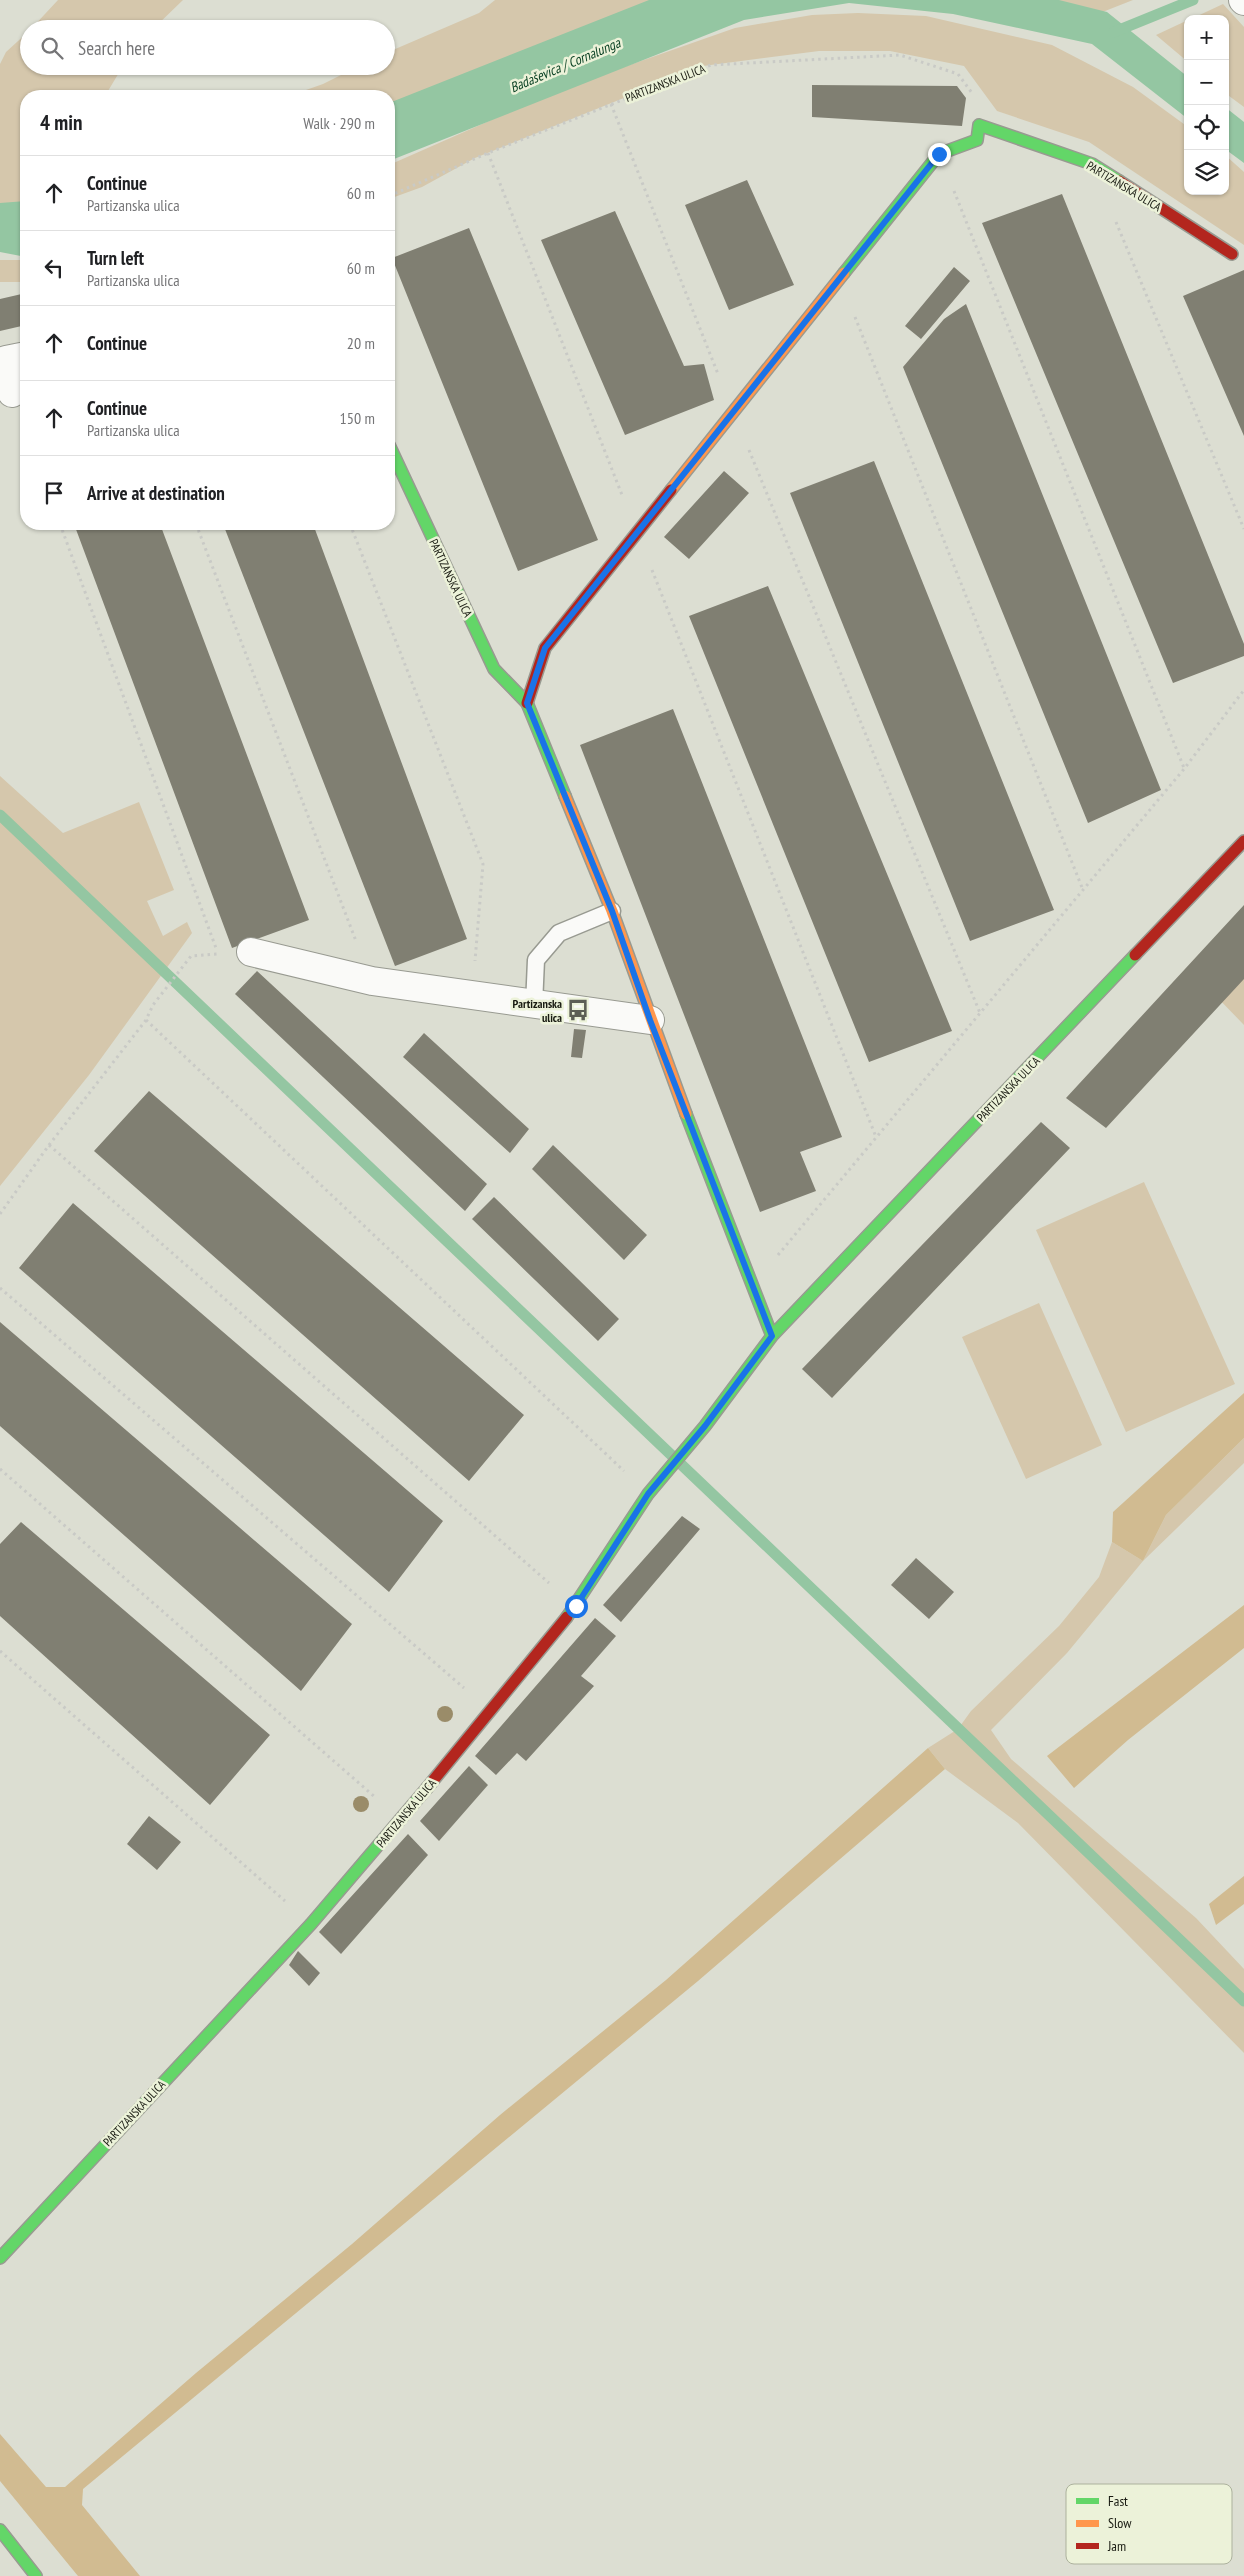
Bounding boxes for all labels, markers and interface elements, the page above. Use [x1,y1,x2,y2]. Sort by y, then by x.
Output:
map controls [1184,15,1229,195]
button: + [1184,15,1229,60]
search box [20,20,395,75]
water label: Badaševica / Cornalunga [507,33,624,96]
icon: search [38,34,66,62]
text: Search here [78,36,155,60]
button: − [1184,60,1229,105]
street label: PARTIZANSKA ULICA [623,61,707,105]
button: locate [1184,105,1229,150]
text: 4 min [40,109,82,136]
text: Walk · 290 m [303,113,375,133]
route end [928,143,951,166]
button: layers [1184,150,1229,195]
street label: PARTIZANSKA ULICA [1084,158,1164,214]
text: Continue [87,171,147,195]
icon: ahead [40,179,68,207]
text: 60 m [347,183,375,203]
text: Partizanska ulica [87,195,180,215]
text: Turn left [87,246,144,270]
icon: left [40,254,68,282]
text: 60 m [347,258,375,278]
text: Partizanska ulica [87,270,180,290]
icon: ahead [40,329,68,357]
text: Continue [87,331,147,355]
text: 20 m [347,333,375,353]
text: Continue [87,396,147,420]
icon: ahead [40,404,68,432]
text: 150 m [340,408,375,428]
text: Partizanska ulica [87,420,180,440]
icon: arrive [40,479,68,507]
text: Arrive at destination [87,481,225,505]
street label: PARTIZANSKA ULICA [426,537,476,620]
place label: Partizanska ulica [513,996,562,1025]
bus stop icon: Partizanska ulica [565,997,591,1023]
street label: PARTIZANSKA ULICA [973,1053,1043,1125]
route start [565,1595,588,1618]
street label: PARTIZANSKA ULICA [373,1776,439,1850]
street label: PARTIZANSKA ULICA [100,2077,169,2149]
legend [1066,2484,1232,2564]
text: Fast [1108,2492,1128,2510]
text: Slow [1108,2514,1132,2532]
text: Jam [1107,2537,1126,2555]

